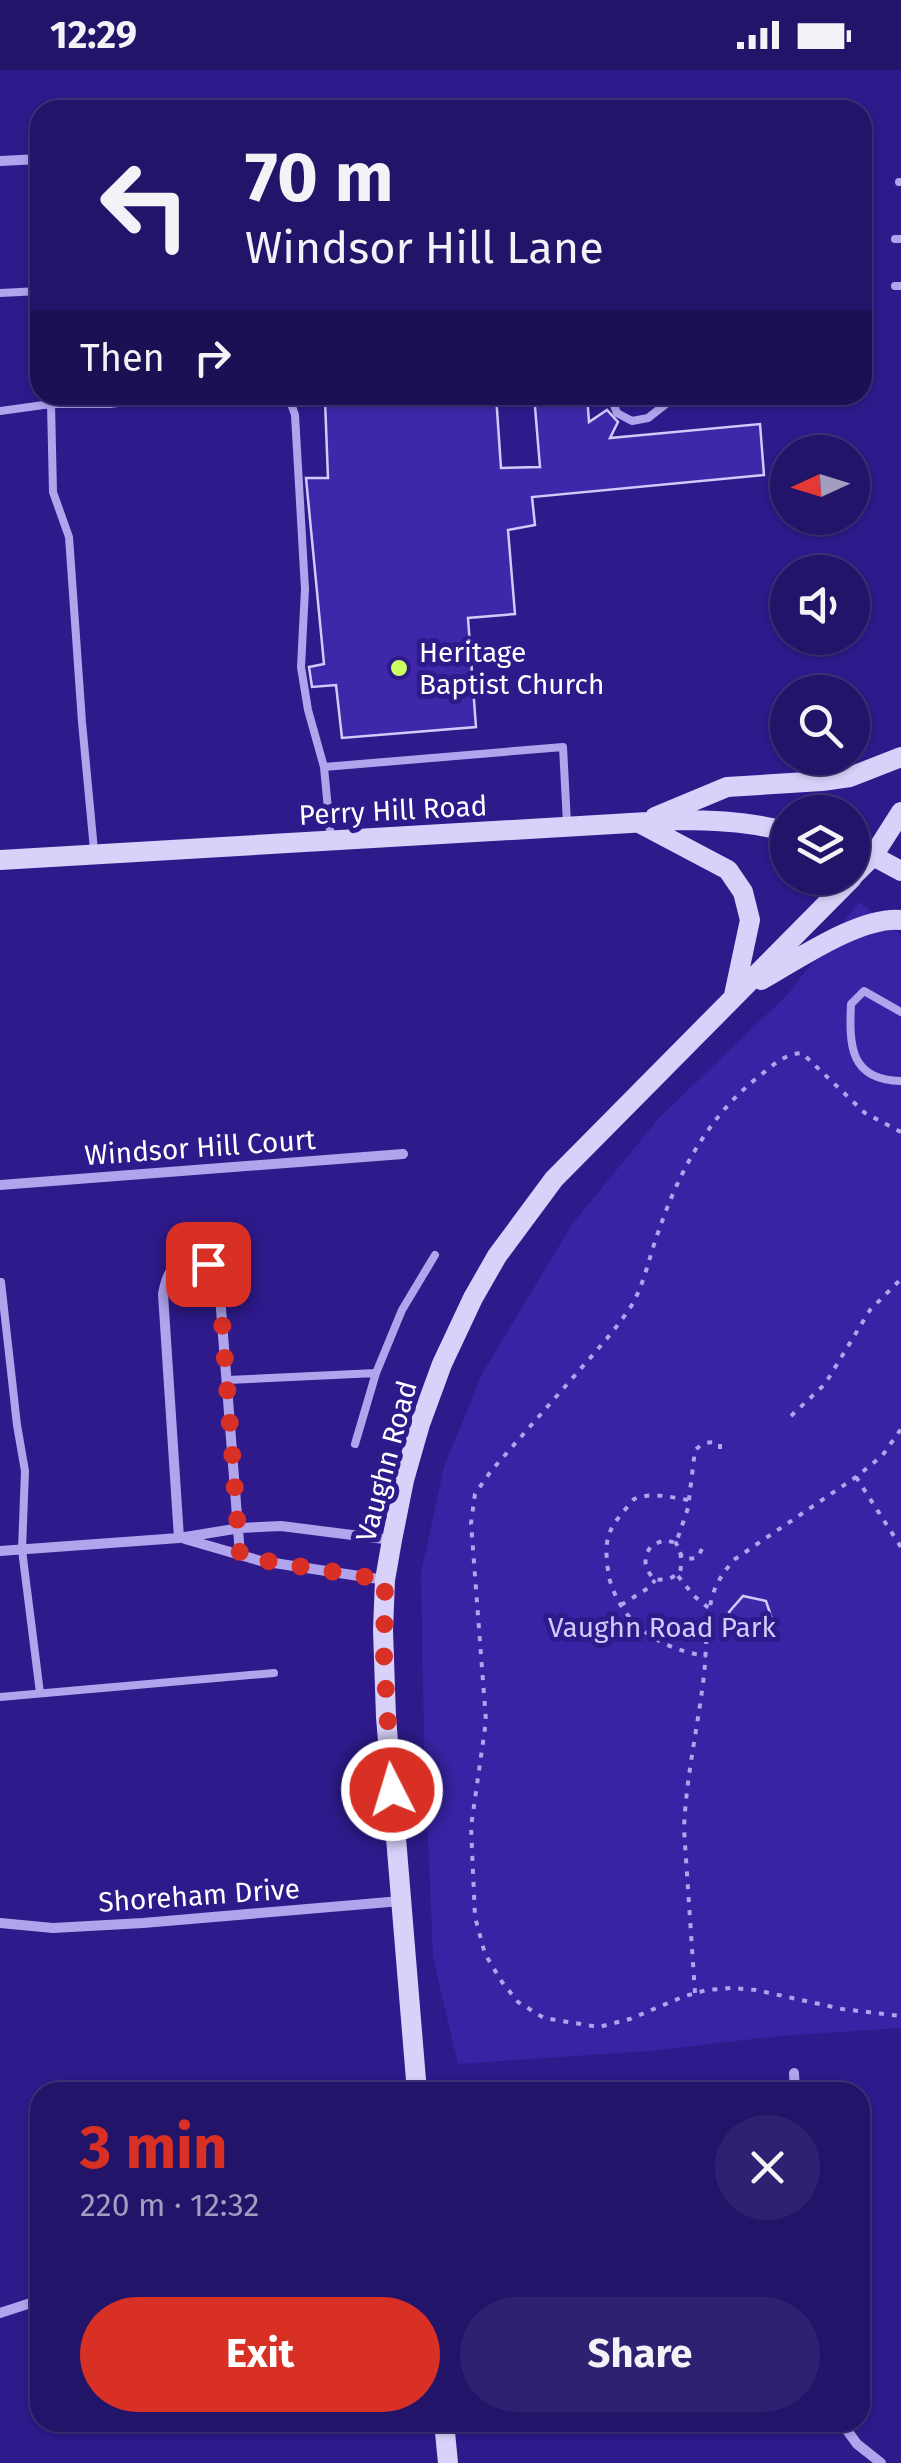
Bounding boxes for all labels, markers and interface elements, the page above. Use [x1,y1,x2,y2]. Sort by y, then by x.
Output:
text: 12:29 [50,12,137,58]
text: 70 m [245,136,394,220]
icon: left [80,140,210,270]
text: Windsor Hill Lane [245,221,604,275]
icon: right [185,330,240,385]
text: Then [80,335,165,381]
north arrow [770,435,870,535]
map controls [770,435,870,895]
button: sound [770,555,870,655]
place label: Heritage Baptist Church [419,636,604,701]
marker: Heritage Baptist Church [388,657,410,679]
button: search [770,675,870,775]
street label: Perry Hill Road [298,789,488,832]
button: layers [770,795,870,895]
street label: Windsor Hill Court [84,1123,317,1172]
pin [166,1222,251,1307]
icon: arrive [181,1237,236,1292]
street label: Vaughn Road [349,1377,424,1545]
park label: Vaughn Road Park [548,1611,777,1644]
position arrow [340,1738,444,1842]
street label: Shoreham Drive [97,1872,301,1919]
text: 3 min [80,2112,228,2184]
button: close [715,2115,820,2220]
text: 220 m · 12:32 [80,2186,259,2224]
button: Exit [80,2297,440,2412]
button: Share [460,2297,820,2412]

